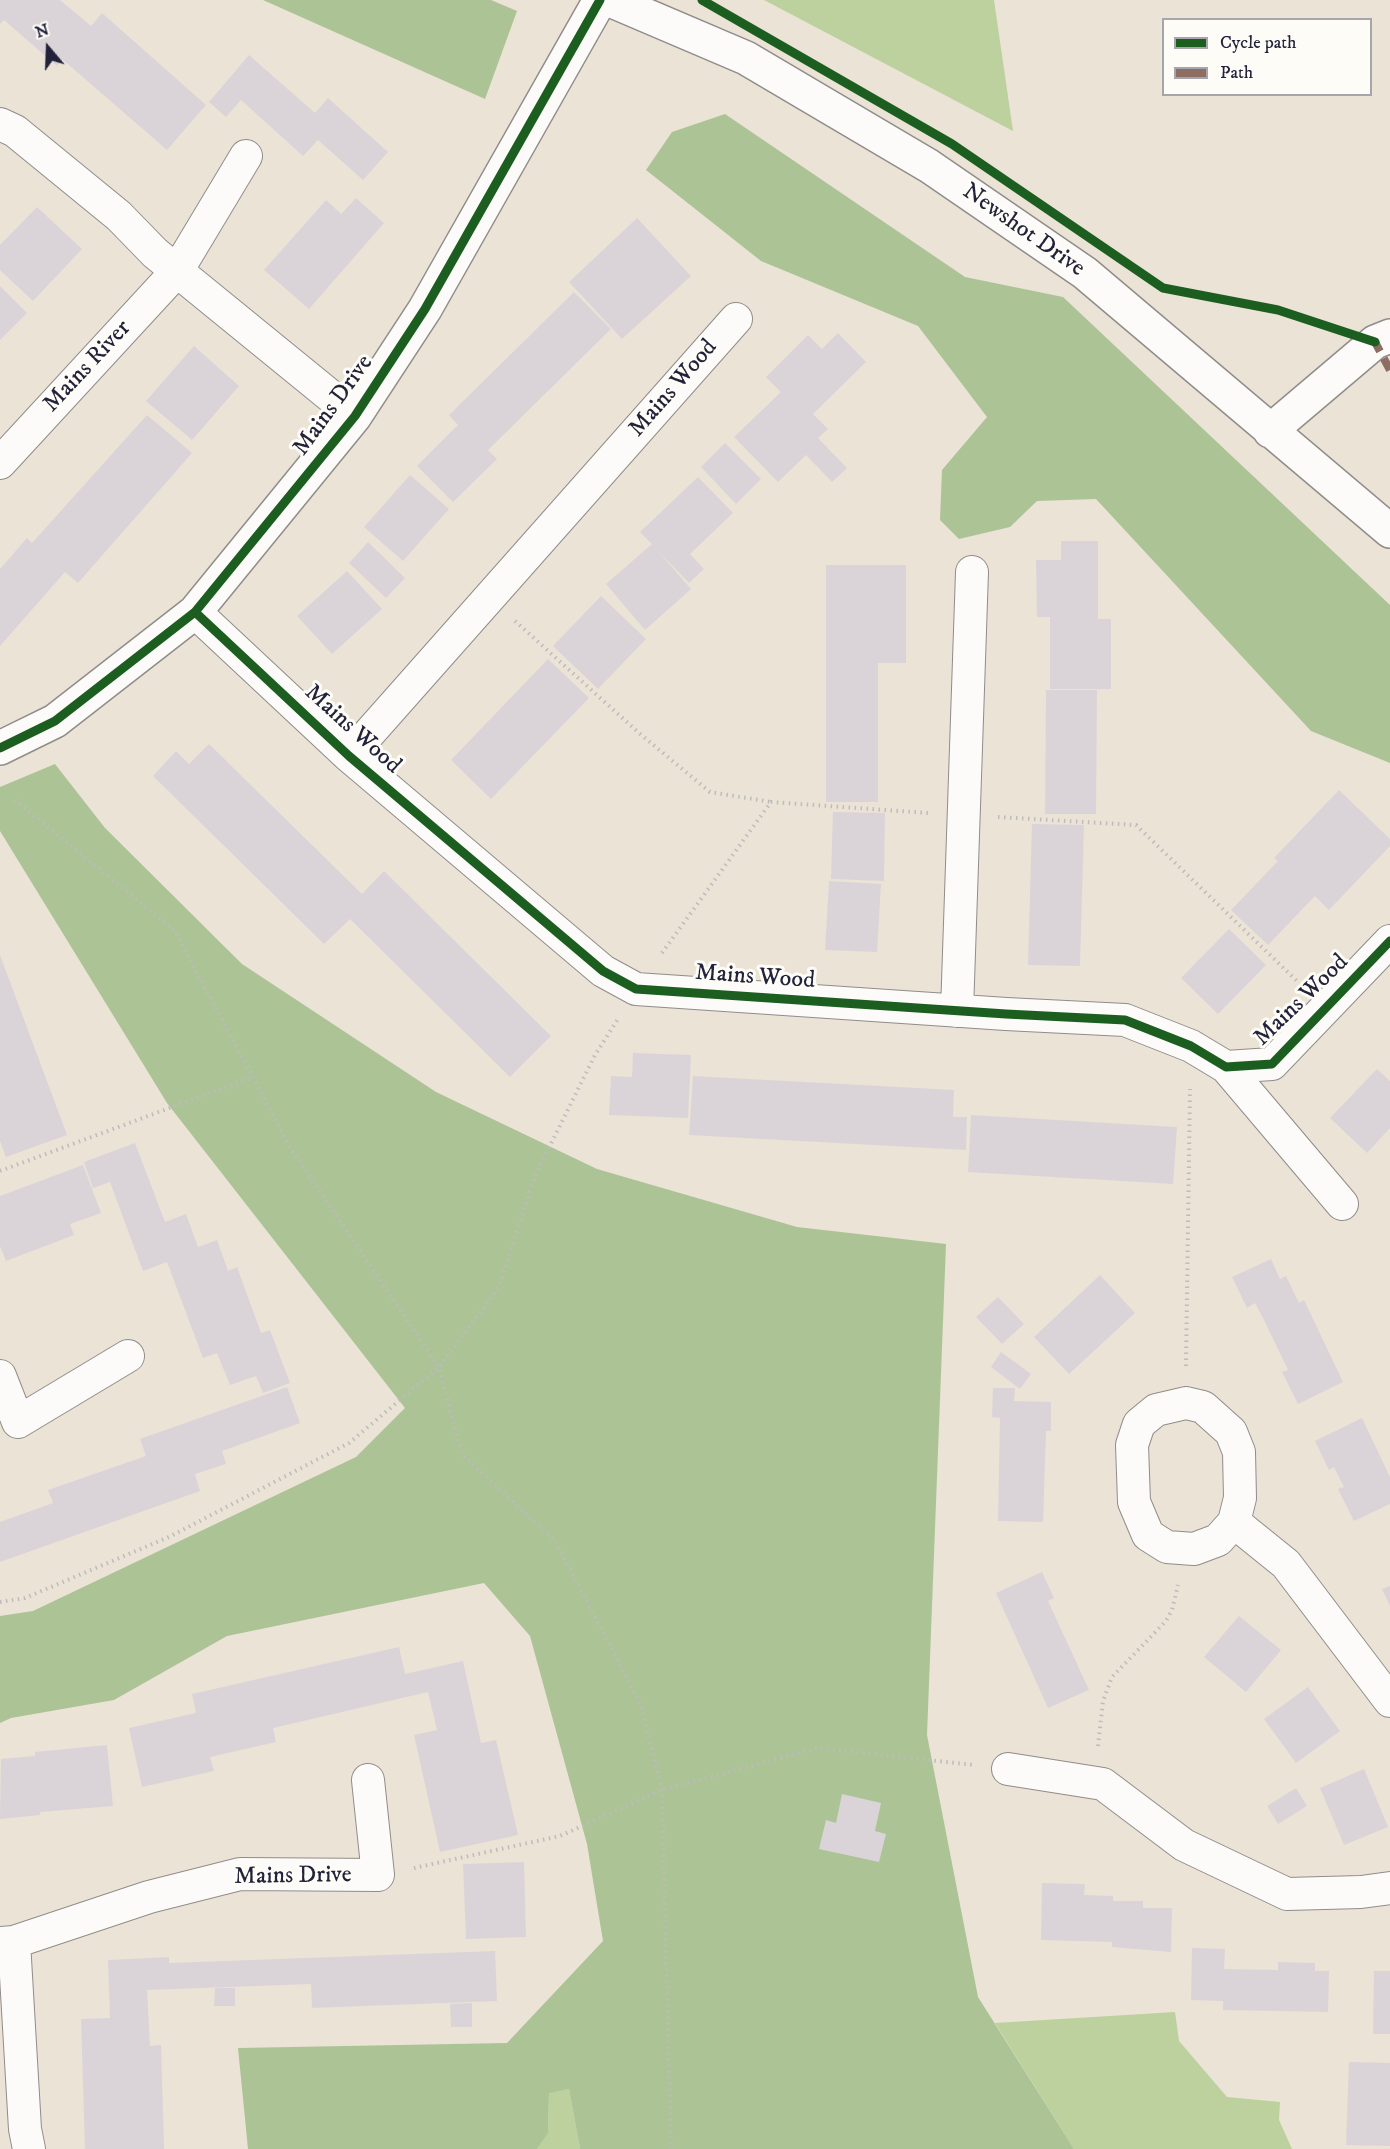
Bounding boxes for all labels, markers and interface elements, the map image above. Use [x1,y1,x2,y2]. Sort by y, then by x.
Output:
north arrow [18,18,78,78]
legend [1162,18,1372,96]
text: N [33,19,52,43]
text: Cycle path [1220,32,1297,54]
text: Path [1220,62,1253,84]
street label: Newshot Drive [956,178,1090,284]
street label: Mains River [38,315,138,419]
street label: Mains Wood [624,334,724,444]
street label: Mains Drive [288,350,380,462]
street label: Mains Wood [298,679,406,781]
street label: Mains Wood [1249,949,1355,1053]
street label: Mains Wood [694,959,816,997]
street label: Mains Drive [234,1862,352,1892]

